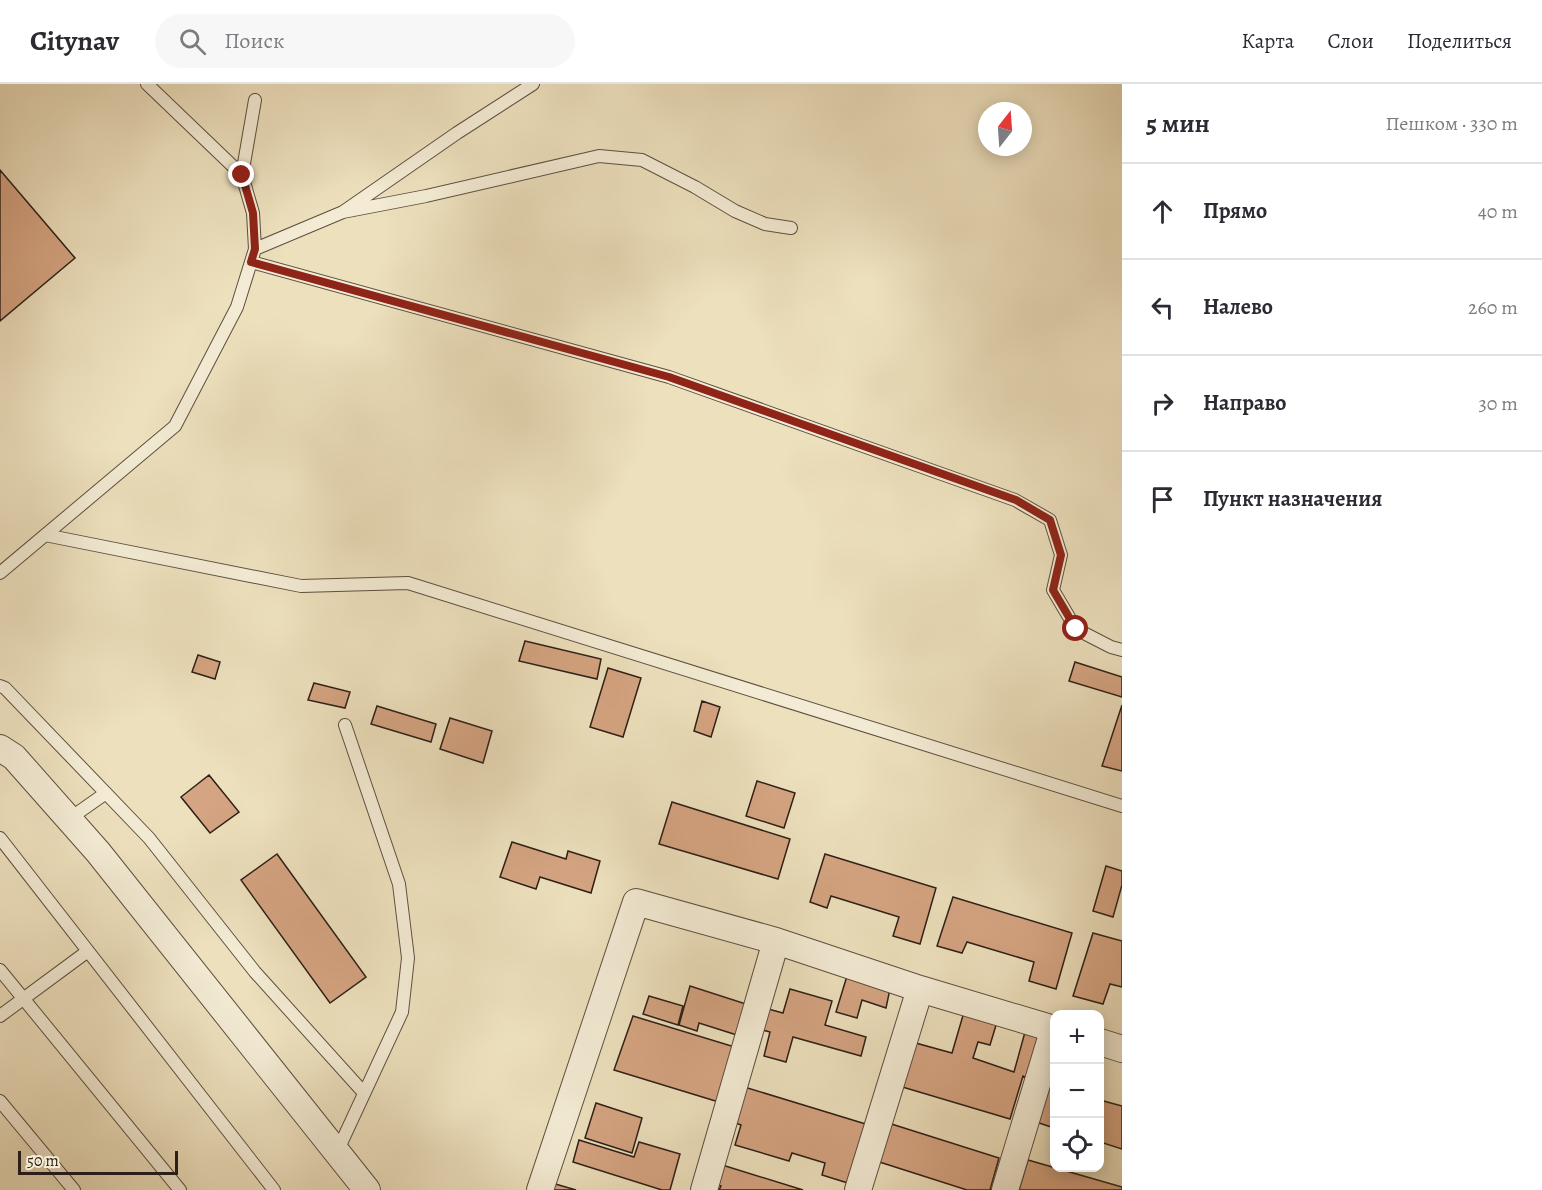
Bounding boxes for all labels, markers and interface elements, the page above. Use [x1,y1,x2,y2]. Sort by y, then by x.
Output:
search box [155,14,575,68]
text: Citynav [30,22,119,60]
icon: search [176,25,209,58]
text: Поиск [224,26,284,56]
text: Карта [1241,27,1294,55]
text: Слои [1327,27,1374,55]
text: Поделиться [1407,27,1512,55]
north arrow [978,102,1032,156]
text: 5 мин [1146,106,1210,141]
text: Пешком · 330 m [1385,110,1518,137]
route end [228,161,254,187]
icon: ahead [1146,195,1179,228]
text: Прямо [1203,196,1267,226]
text: 40 m [1478,198,1518,225]
icon: left [1146,291,1179,324]
text: Налево [1203,292,1273,322]
text: 260 m [1468,294,1518,321]
icon: right [1146,387,1179,420]
text: Направо [1203,388,1286,418]
text: 30 m [1478,390,1518,417]
icon: arrive [1146,483,1179,516]
text: Пункт назначения [1203,484,1382,514]
route start [1062,615,1088,641]
map controls [1050,1010,1104,1172]
button: + [1050,1010,1104,1064]
button: − [1050,1064,1104,1118]
button: locate [1050,1118,1104,1172]
scale bar [18,1148,178,1176]
text: 50 m [27,1150,59,1172]

